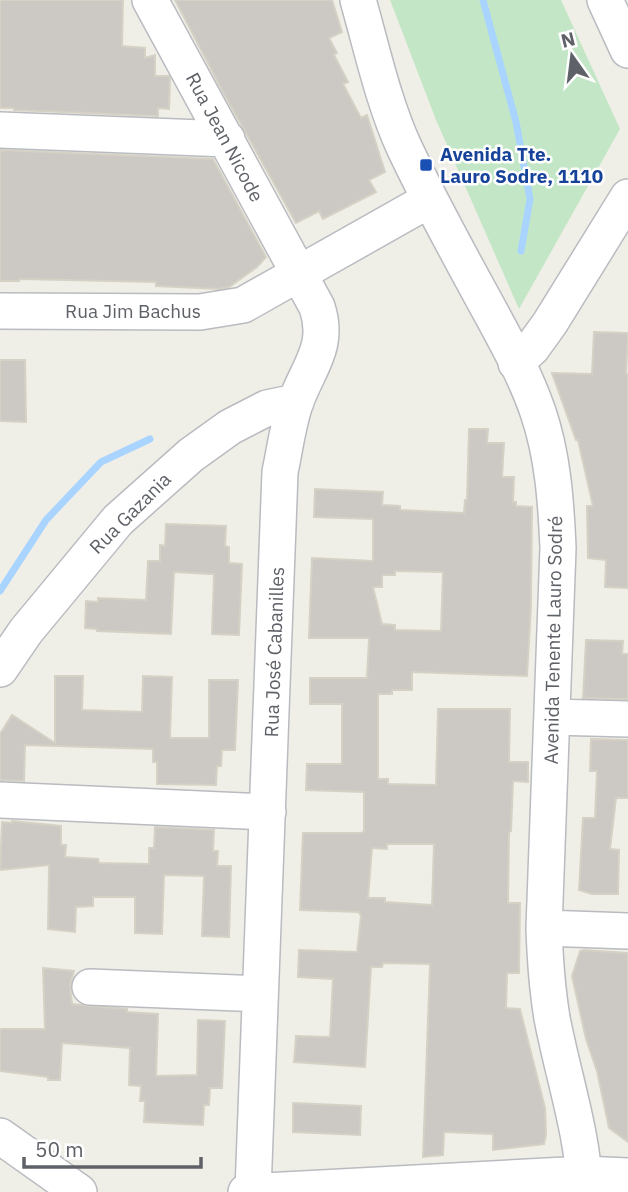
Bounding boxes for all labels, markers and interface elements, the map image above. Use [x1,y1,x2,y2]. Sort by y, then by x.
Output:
north arrow [537,21,607,91]
text: N [558,26,577,53]
street label: Rua Jean Nicode [181,68,269,206]
place label: Avenida Tte. Lauro Sodre, 1110 [440,142,603,188]
marker: Avenida Tte. Lauro Sodre, 1110 [418,157,434,173]
street label: Rua Jim Bachus [65,299,201,323]
street label: Rua Gazania [84,467,176,559]
street label: Avenida Tenente Lauro Sodré [539,515,567,765]
street label: Rua José Cabanilles [259,566,289,738]
scale bar [24,1126,201,1170]
text: 50 m [35,1135,84,1163]

